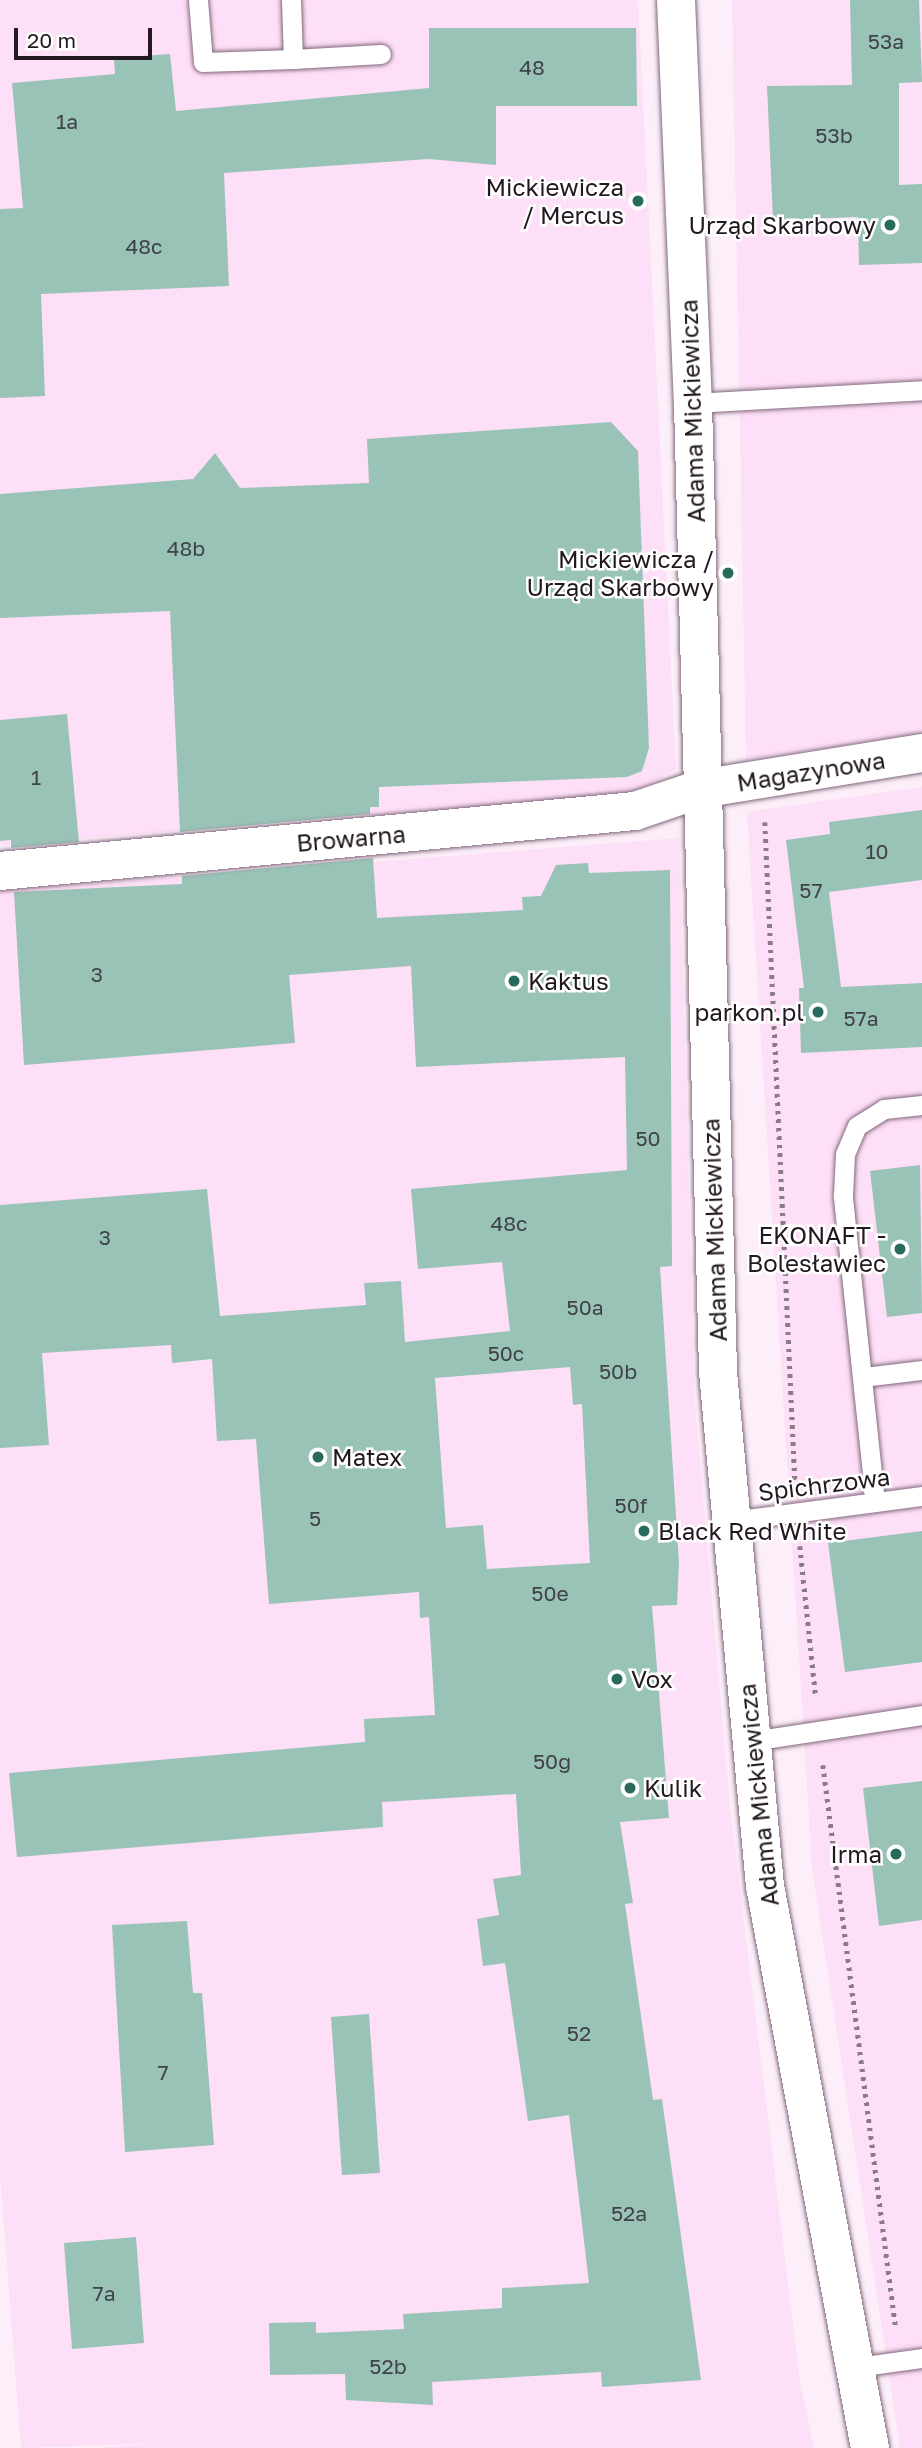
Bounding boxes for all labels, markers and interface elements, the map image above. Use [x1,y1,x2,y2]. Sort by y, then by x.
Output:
scale bar [18,14,156,58]
text: 20 m [27,27,76,53]
house number: 53a [868,28,904,54]
house number: 48 [519,54,545,80]
house number: 1a [56,108,78,134]
house number: 53b [815,122,853,148]
place label: Mickiewicza / Mercus [485,173,624,229]
marker: Mickiewicza / Mercus [630,193,646,209]
place label: Urząd Skarbowy [688,211,876,239]
marker: Urząd Skarbowy [882,217,898,233]
house number: 48c [125,233,163,259]
street label: Adama Mickiewicza [674,299,710,523]
house number: 48b [167,535,205,561]
place label: Mickiewicza / Urząd Skarbowy [526,545,714,601]
marker: Mickiewicza / Urząd Skarbowy [720,565,736,581]
street label: Magazynowa [735,745,887,797]
house number: 1 [31,764,41,790]
street label: Browarna [295,819,407,857]
house number: 10 [865,838,889,864]
house number: 57 [799,877,823,903]
house number: 3 [91,961,103,987]
place label: Kaktus [528,967,609,995]
marker: Kaktus [506,973,522,989]
place label: parkon.pl [694,998,804,1026]
marker: parkon.pl [810,1004,826,1020]
house number: 57a [843,1005,879,1031]
street label: Adama Mickiewicza [696,1118,732,1342]
house number: 50 [635,1125,661,1151]
house number: 48c [490,1210,528,1236]
place label: EKONAFT - Bolesławiec [747,1221,886,1277]
house number: 3 [99,1224,111,1250]
marker: EKONAFT - Bolesławiec [892,1241,908,1257]
house number: 50a [566,1294,604,1320]
house number: 50c [488,1340,524,1366]
house number: 50b [599,1358,637,1384]
place label: Matex [332,1443,402,1471]
marker: Matex [310,1449,326,1465]
street label: Spichrzowa [756,1462,892,1506]
house number: 50f [615,1492,647,1518]
house number: 5 [309,1505,321,1531]
place label: Black Red White [658,1517,846,1545]
marker: Black Red White [636,1523,652,1539]
house number: 50e [531,1580,569,1606]
place label: Vox [631,1665,673,1693]
marker: Vox [609,1671,625,1687]
street label: Adama Mickiewicza [732,1682,784,1908]
house number: 50g [533,1748,571,1774]
place label: Kulik [644,1774,702,1802]
marker: Kulik [622,1780,638,1796]
place label: Irma [830,1840,882,1868]
marker: Irma [888,1846,904,1862]
house number: 52 [567,2020,591,2046]
house number: 7 [157,2059,169,2085]
house number: 52a [611,2200,647,2226]
house number: 7a [93,2280,115,2306]
house number: 52b [369,2353,407,2379]

